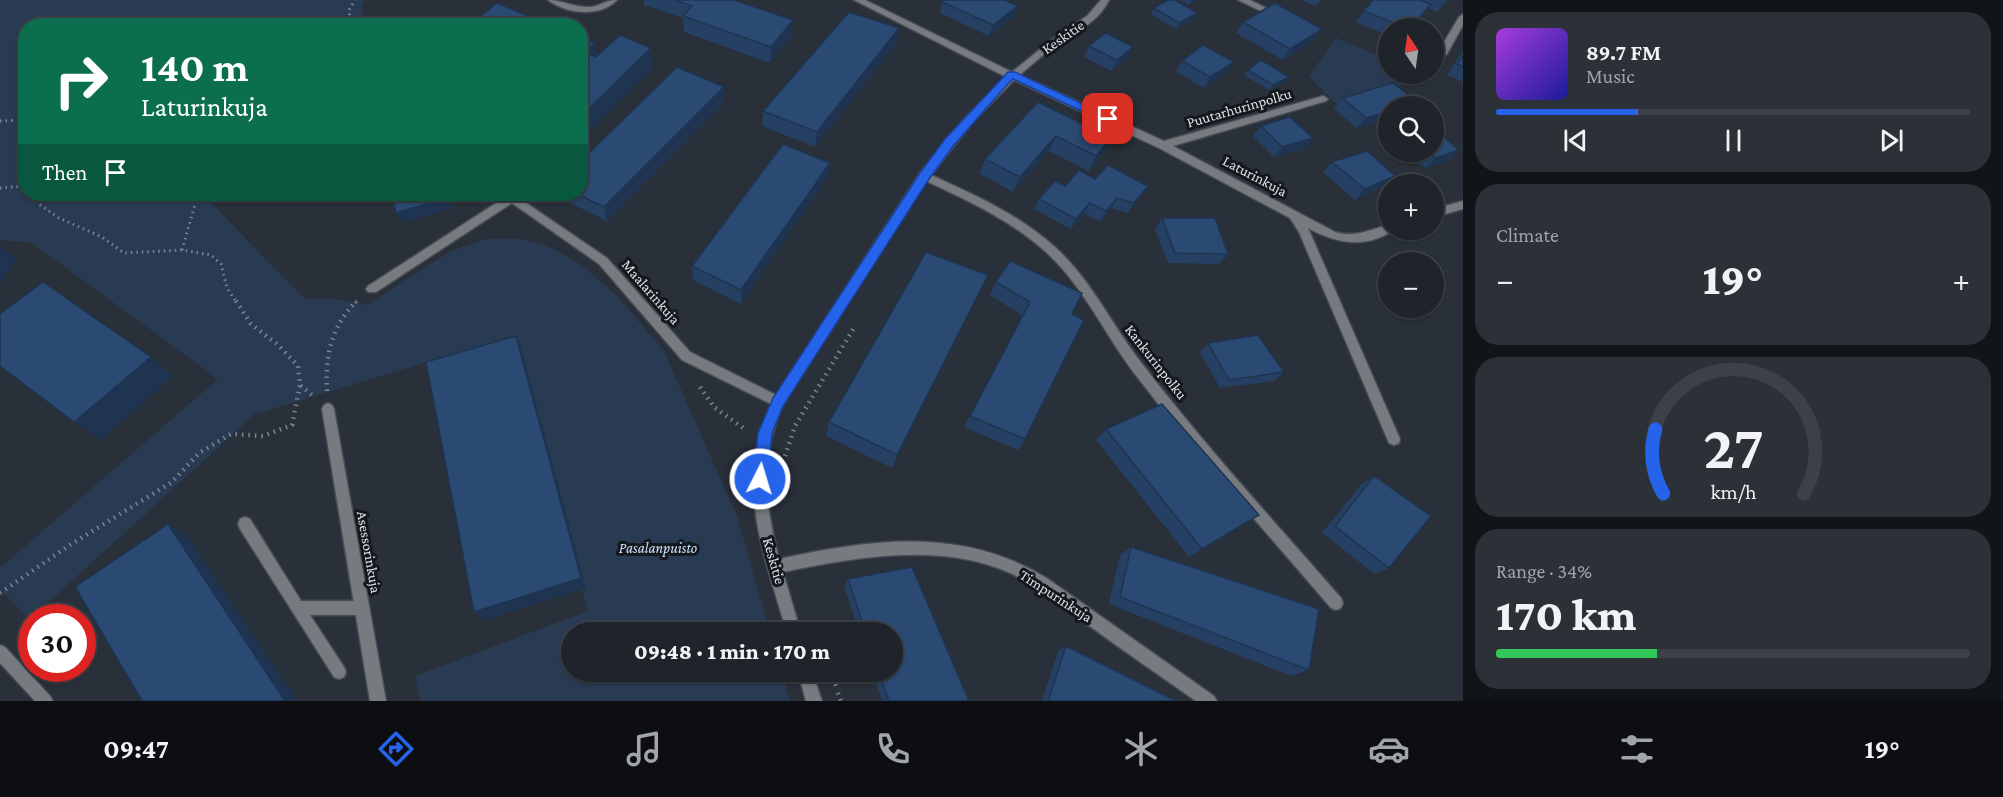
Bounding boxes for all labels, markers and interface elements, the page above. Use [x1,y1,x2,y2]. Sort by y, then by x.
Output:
street label: Keskitie [1039,17,1087,57]
north arrow [1378,18,1444,84]
map controls [1378,18,1444,318]
text: 89.7 FM [1586,40,1661,65]
icon: right [42,42,120,120]
text: 140 m [141,43,249,90]
text: Music [1586,65,1635,87]
street label: Puutarhurinpolku [1185,85,1293,132]
text: Laturinkuja [141,92,268,122]
pin [1082,93,1133,144]
button: search [1378,96,1444,162]
icon: arrive [1091,102,1124,135]
icon: previous [1559,124,1592,157]
icon: pause [1717,124,1750,157]
icon: next [1875,124,1908,157]
street label: Laturinkuja [1220,152,1290,200]
icon: arrive [99,156,132,189]
text: Then [42,160,87,185]
button: + [1378,174,1444,240]
text: Climate [1496,224,1559,246]
button: − [1378,252,1444,318]
text: 19° [1703,254,1763,304]
street label: Maalarinkuja [618,256,683,328]
text: − [1496,261,1513,298]
text: + [1953,261,1970,298]
street label: Kankurinpolku [1121,322,1190,403]
text: 27 [1703,412,1763,481]
position arrow [728,447,792,511]
text: km/h [1710,480,1757,504]
street label: Asessorinkuja [353,510,384,595]
street label: Keskitie [760,536,788,586]
park label: Pasalanpuisto [619,540,697,557]
text: Range · 34% [1496,560,1592,582]
street label: Timpurinkuja [1016,567,1095,626]
text: 170 km [1496,590,1636,640]
speed limit sign: 30 [18,604,96,682]
text: 09:48 · 1 min · 170 m [634,639,830,664]
icon: directions [375,728,417,770]
icon: music [623,728,665,770]
icon: phone [872,728,914,770]
icon: climate [1120,728,1162,770]
icon: car [1368,728,1410,770]
icon: filters [1616,728,1658,770]
text: 09:47 [103,734,169,764]
text: 19° [1865,734,1900,764]

